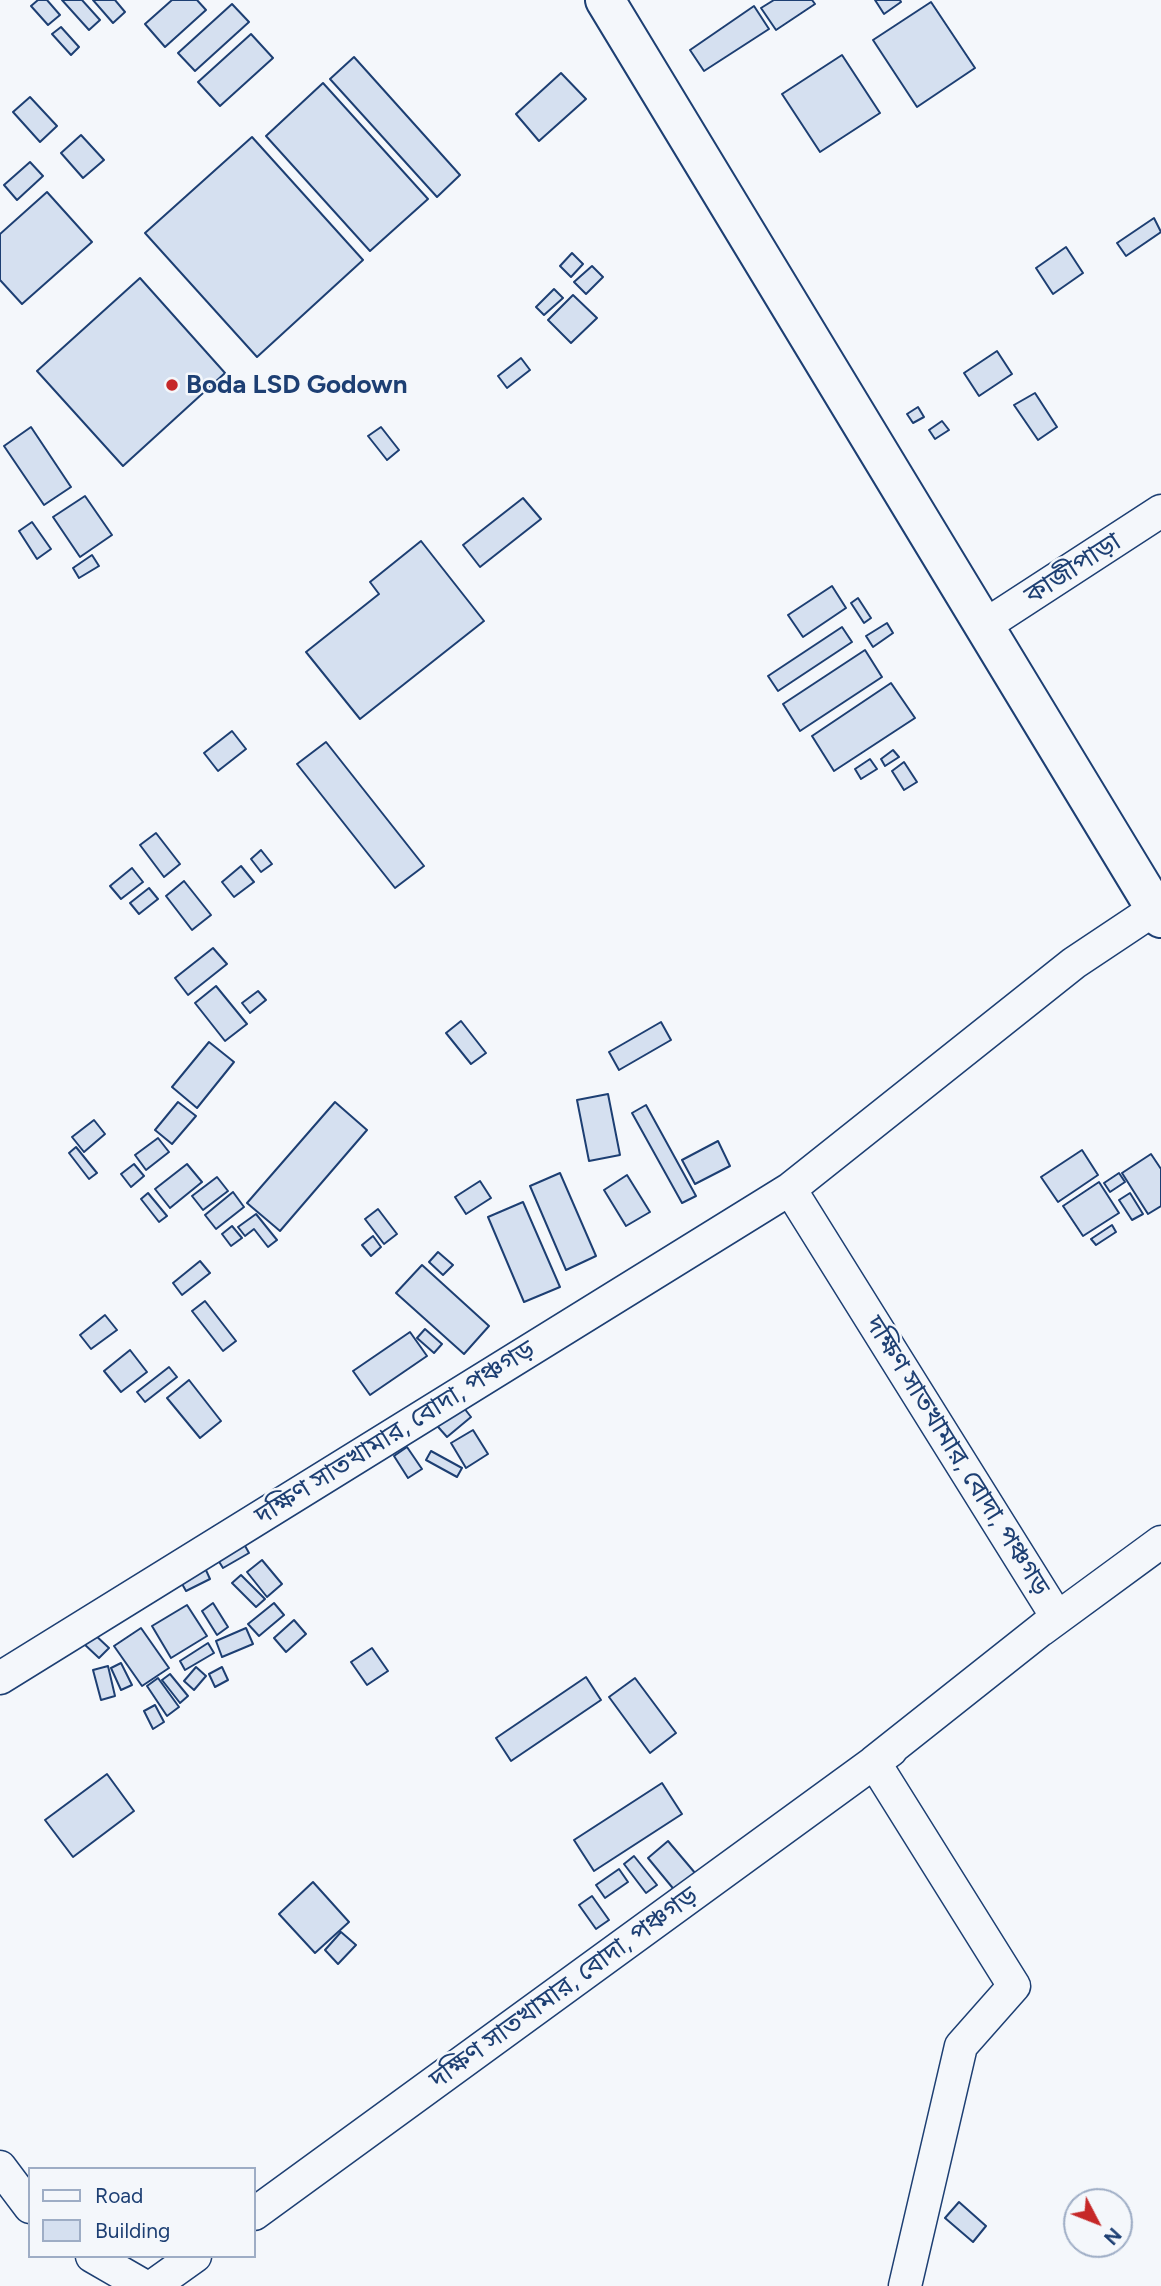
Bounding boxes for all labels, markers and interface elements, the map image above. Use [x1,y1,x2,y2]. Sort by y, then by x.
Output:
place label: Boda LSD Godown [186,369,408,401]
marker: Boda LSD Godown [164,377,180,393]
street label: কাজীপাড়া [1019,526,1127,612]
street label: দক্ষিণ সাতখামার, বোদা, পঞ্চগড় [858,1310,1056,1602]
street label: দক্ষিণ সাতখামার, বোদা, পঞ্চগড় [249,1334,541,1532]
street label: দক্ষিণ সাতখামার, বোদা, পঞ্চগড় [424,1880,704,2096]
legend [28,2167,256,2258]
text: Road [95,2183,143,2208]
north arrow [1063,2188,1133,2258]
text: Building [95,2218,170,2243]
text: N [1099,2223,1126,2249]

